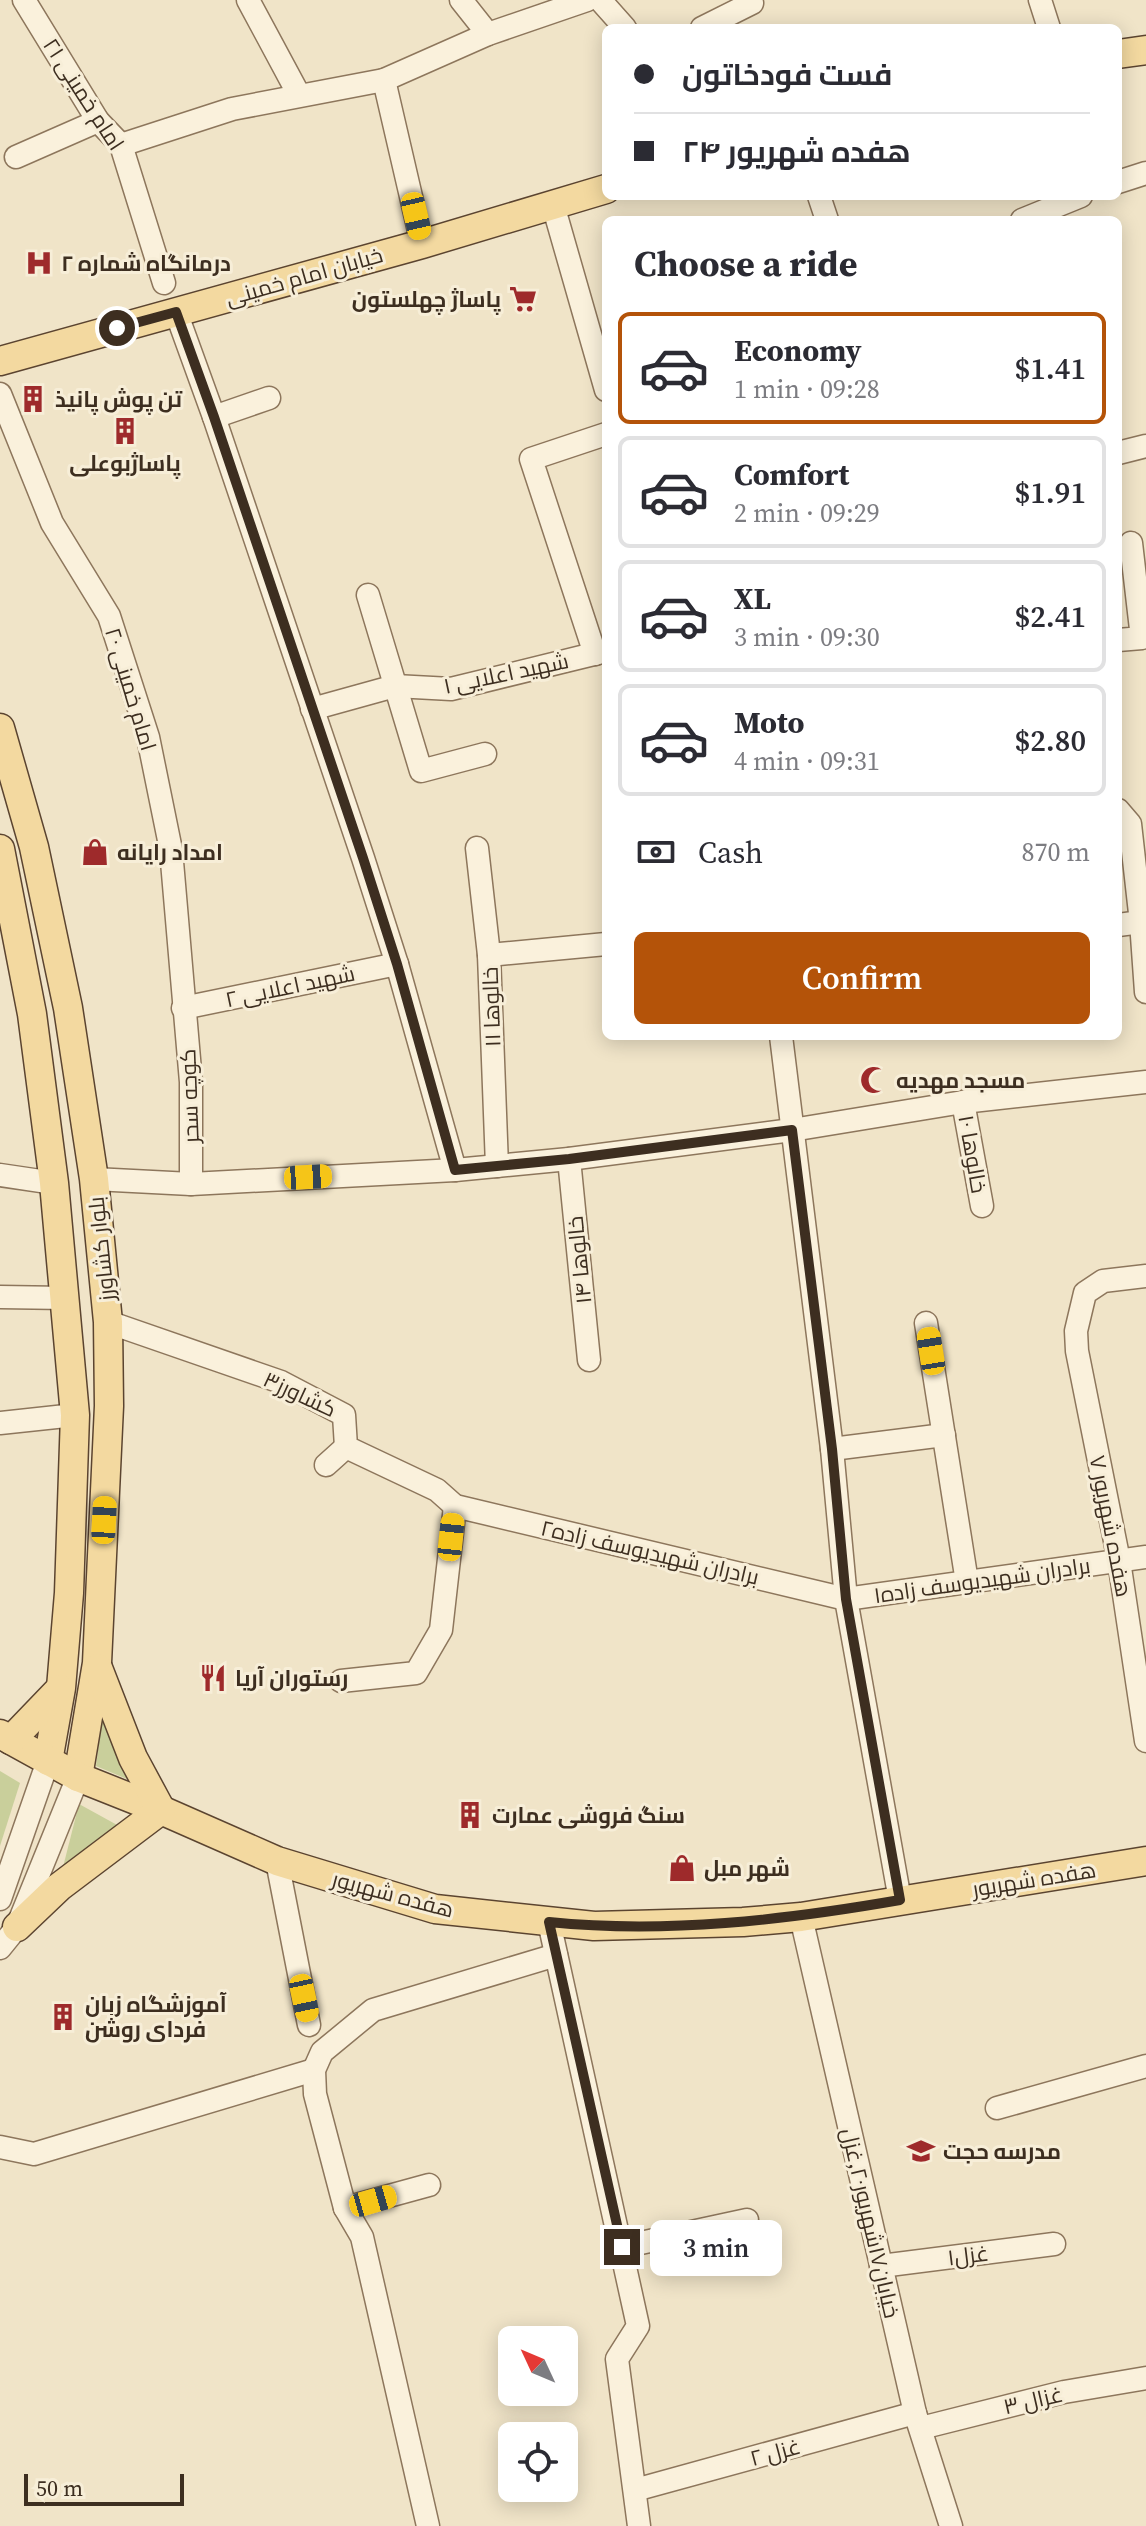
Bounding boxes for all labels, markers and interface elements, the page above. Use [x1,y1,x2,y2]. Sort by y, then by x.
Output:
street label: امام خمینی ۲۱ [36,32,132,157]
text: فست فودخاتون [682,54,892,95]
text: هفده شهریور ۲۴ [682,131,911,172]
car [399,190,433,242]
street label: خیابان امام خمینی [222,239,386,314]
text: Choose a ride [634,239,857,288]
hospital icon: درمانگاه شماره ۲ [24,248,54,278]
place label: درمانگاه شماره ۲ [61,248,231,278]
place label: پاساژ چهلستون [352,284,501,315]
supermarket icon: پاساژ چهلستون [508,284,538,314]
route start [99,310,135,346]
text: Economy [734,330,862,371]
icon: car [638,332,710,404]
text: $1.41 [1015,348,1086,389]
text: 1 min · 09:28 [734,371,880,407]
building icon: تن پوش پانیذ [18,384,48,414]
place label: تن پوش پانیذ [55,384,183,415]
building icon: پاساژبوعلی [110,416,140,446]
place label: پاساژبوعلی [69,448,181,479]
text: Comfort [734,454,849,495]
icon: car [638,456,710,528]
text: $1.91 [1015,472,1086,513]
text: 2 min · 09:29 [734,495,880,531]
text: XL [734,578,771,619]
icon: car [638,580,710,652]
text: $2.41 [1015,596,1086,637]
text: 3 min · 09:30 [734,619,880,655]
street label: امام خمینی ۲۰ [97,624,164,754]
street label: شهید اعلایی ۱ [441,645,571,701]
text: Moto [734,702,805,743]
icon: car [638,704,710,776]
text: $2.80 [1015,720,1086,761]
text: 4 min · 09:31 [734,743,880,779]
icon: cash [634,830,678,874]
text: Cash [698,832,763,873]
text: 870 m [1022,834,1090,870]
shop icon: امداد رایانه [80,837,110,867]
place label: امداد رایانه [117,837,223,867]
button: Confirm [634,932,1090,1024]
street label: شهید اعلایی ۲ [222,958,358,1014]
street label: خالوها ۱۱ [475,966,507,1048]
street label: کوچه سحر [172,1048,206,1146]
mosque icon: مسجد مهدیه [859,1065,889,1095]
place label: مسجد مهدیه [896,1065,1025,1095]
street label: خالوها ۱۰ [951,1113,995,1195]
car [283,1164,333,1190]
street label: بلوار کشاورز [81,1195,122,1305]
street label: خالوها ۱۴ [559,1215,599,1305]
car [915,1325,947,1377]
street label: کشاورز۳ [258,1364,342,1424]
street label: هفده شهریور ۷ [1083,1453,1139,1599]
car [91,1495,117,1545]
car [437,1512,465,1562]
street label: برادران شهیدیوسف زاده۲ [538,1512,762,1592]
street label: برادران شهیدیوسف زاده۱ [872,1550,1092,1610]
restaurant icon: رستوران آریا [198,1663,228,1693]
place label: رستوران آریا [235,1663,348,1693]
building icon: سنگ فروشی عمارت [455,1800,485,1830]
place label: سنگ فروشی عمارت [492,1800,685,1830]
shop icon: شهر مبل [667,1853,697,1883]
place label: شهر مبل [704,1853,790,1883]
street label: هفده شهریور [968,1854,1098,1904]
street label: هفده شهریور [327,1863,457,1925]
car [287,1972,321,2024]
place label: آموزشگاه زبان فردای روشن [85,1989,227,2044]
building icon: آموزشگاه زبان فردای روشن [48,2002,78,2032]
street label: خیابان۱۷شهریور۲۰,غزل [835,2125,907,2321]
school or university icon: مدرسه حجت [906,2136,936,2166]
place label: مدرسه حجت [943,2136,1061,2166]
car [347,2183,399,2219]
callout: 3 min [650,2219,782,2275]
route end [604,2229,640,2265]
text: 3 min [683,2230,749,2266]
street label: غزل۱ [946,2238,990,2272]
north arrow [498,2326,578,2406]
map controls [498,2326,578,2502]
street label: غزال ۳ [1000,2379,1066,2421]
button: locate [498,2422,578,2502]
street label: غزل ۲ [746,2431,804,2473]
scale bar [24,2470,184,2506]
text: 50 m [36,2473,83,2503]

